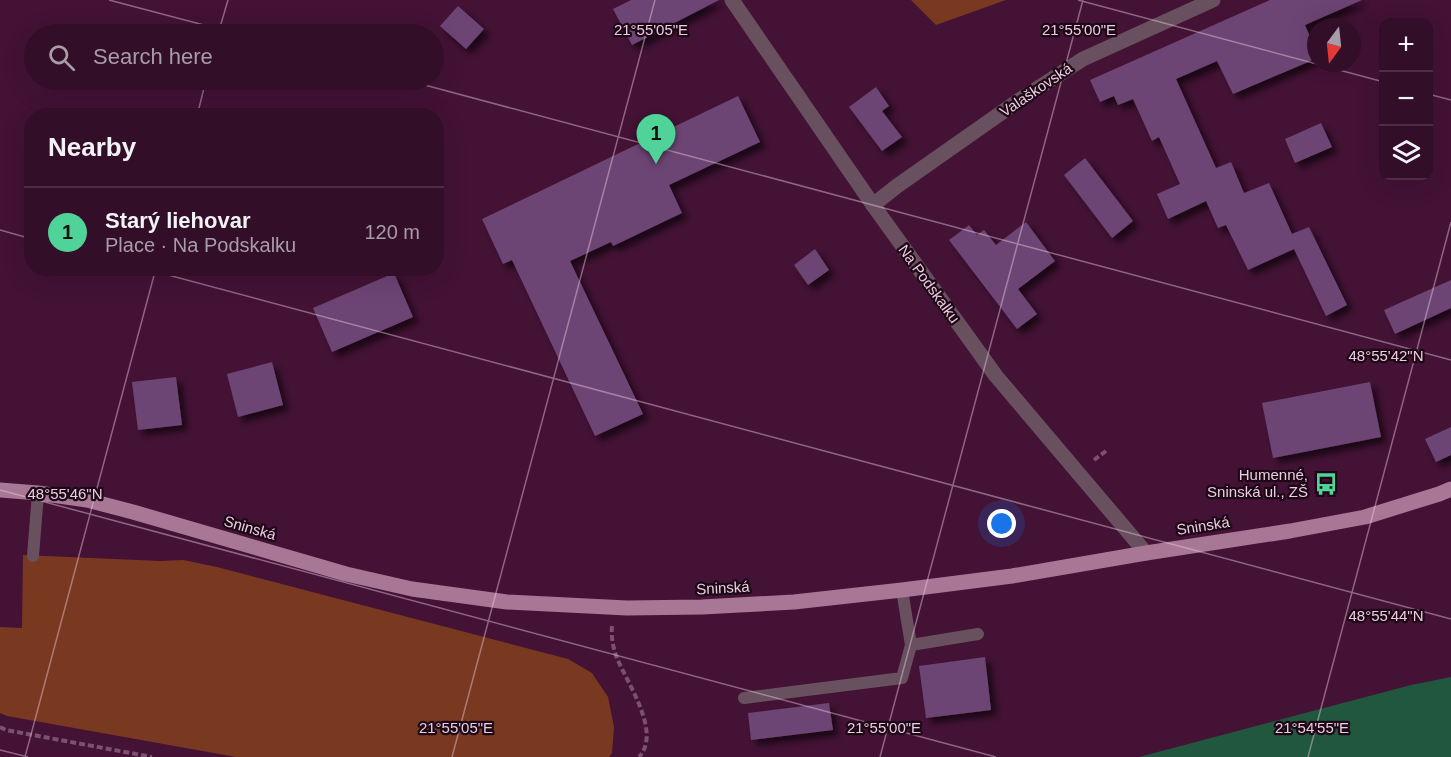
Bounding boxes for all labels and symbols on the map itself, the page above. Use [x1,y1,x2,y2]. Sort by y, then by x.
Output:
north arrow [1307,18,1361,72]
text: 21°55'05"E [614,21,688,38]
text: 21°55'00"E [1042,21,1116,38]
street label: Valaškovská [997,59,1075,120]
pin: 1 [636,114,676,164]
street label: Na Podskalku [895,241,963,326]
text: 48°55'42"N [1348,347,1424,364]
place label: Humenné, Sninská ul., ZŠ [1207,466,1308,500]
bus stop icon: Humenné, Sninská ul., ZŠ [1313,471,1339,497]
text: 48°55'46"N [27,485,103,502]
your location [987,509,1016,538]
street label: Sninská [222,512,279,543]
street label: Sninská [1175,513,1231,538]
street label: Sninská [696,578,751,597]
text: 48°55'44"N [1348,607,1424,624]
text: 21°55'05"E [419,719,493,736]
text: 21°55'00"E [847,719,921,736]
text: 21°54'55"E [1275,719,1349,736]

